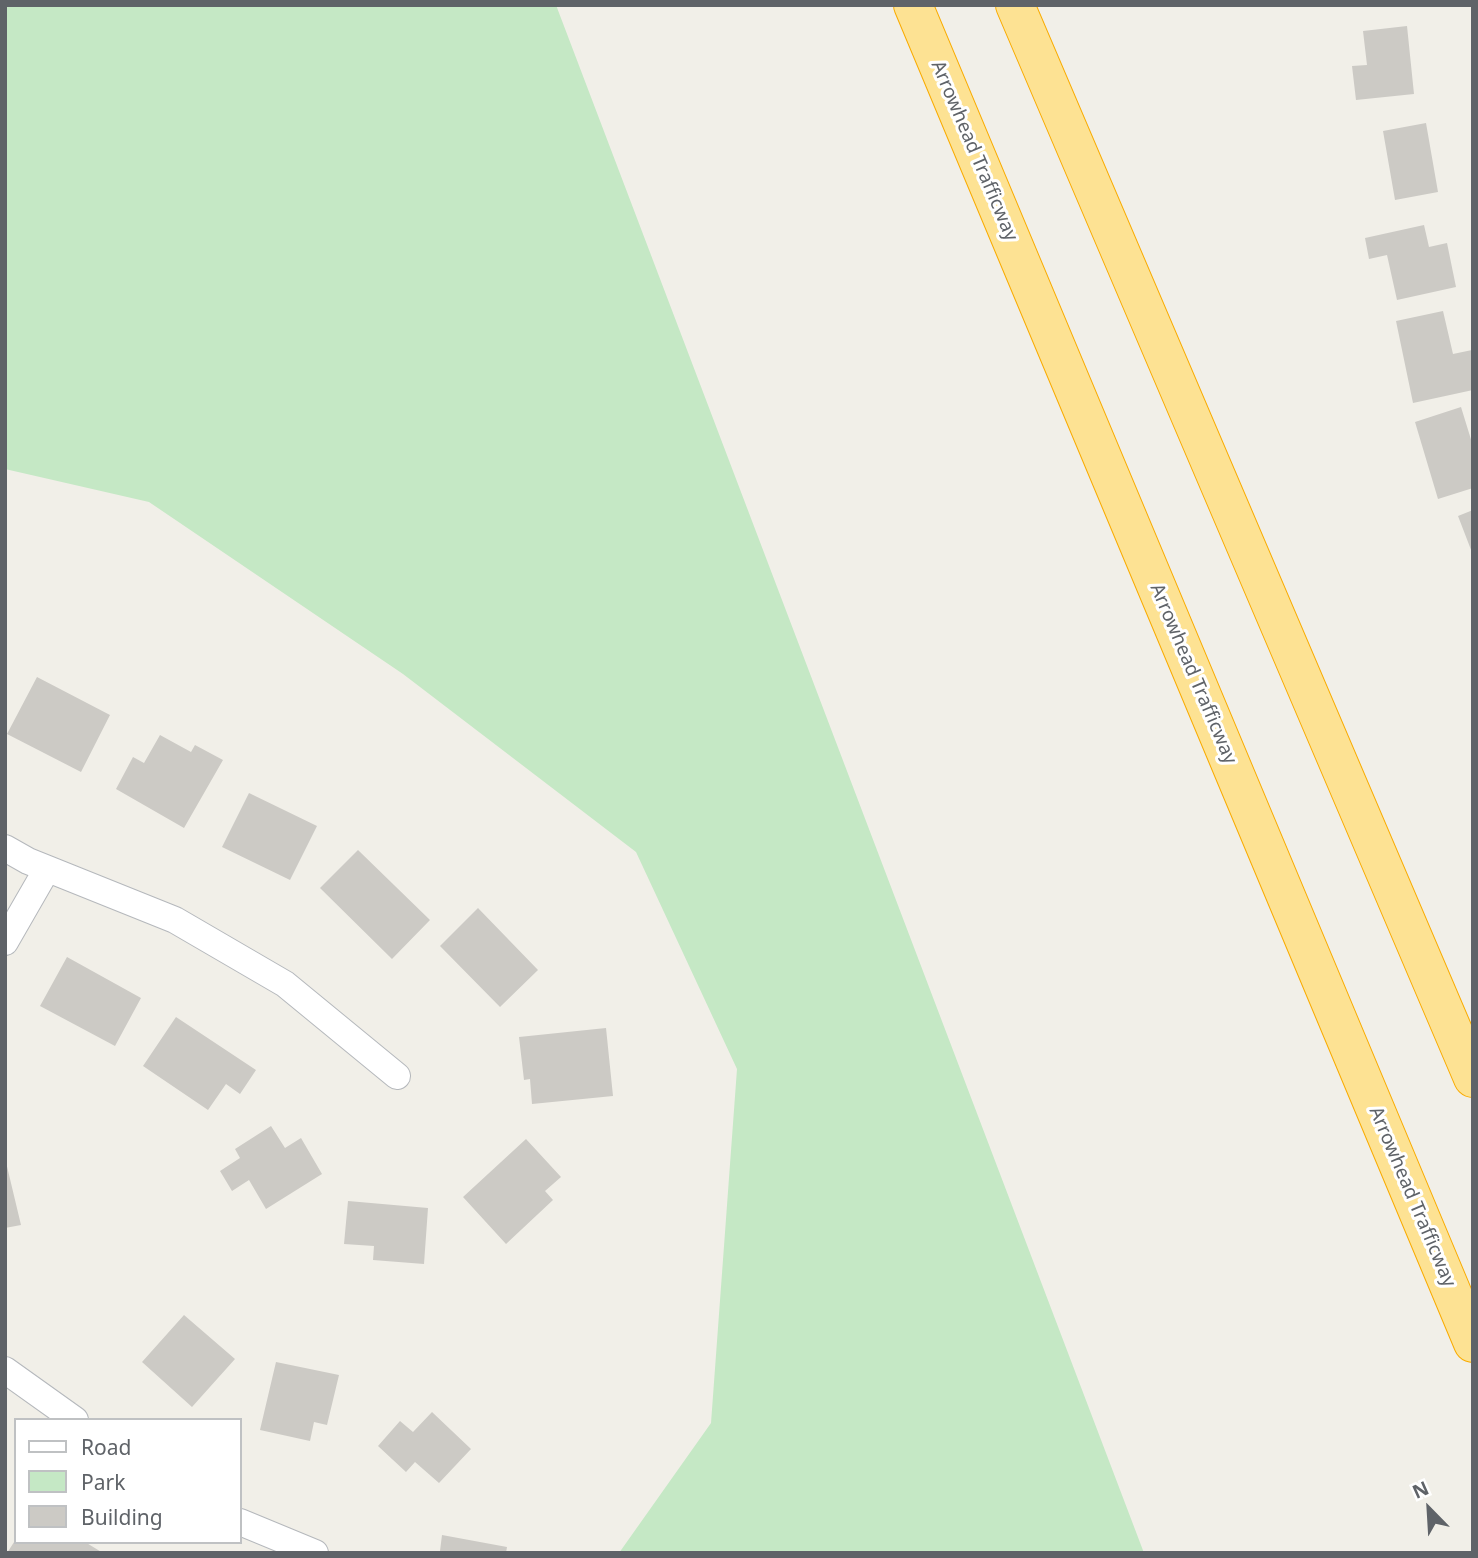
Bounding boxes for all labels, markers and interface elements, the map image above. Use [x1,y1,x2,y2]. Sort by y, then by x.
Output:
street label: Arrowhead Trafficway [926,58,1022,244]
street label: Arrowhead Trafficway [1145,581,1241,767]
street label: Arrowhead Trafficway [1364,1104,1460,1290]
legend [14,1418,242,1544]
text: Road [81,1433,131,1461]
text: Park [81,1468,125,1496]
north arrow [1394,1474,1464,1544]
text: N [1408,1475,1433,1505]
text: Building [81,1503,163,1531]

